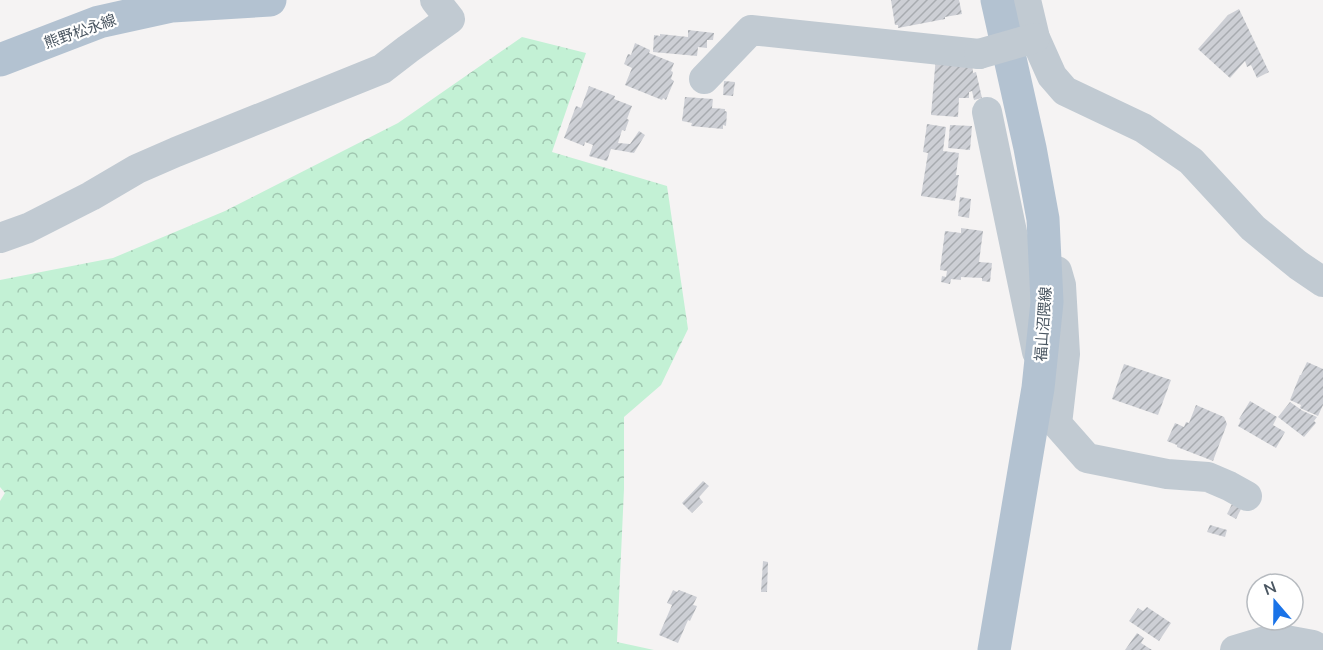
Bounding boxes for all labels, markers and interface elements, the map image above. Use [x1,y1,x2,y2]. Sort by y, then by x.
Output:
street label: 熊野松永線 [41,10,119,52]
street label: 福山沼隈線 [1031,286,1055,362]
north arrow [1245,572,1305,632]
text: N [1261,576,1279,599]

